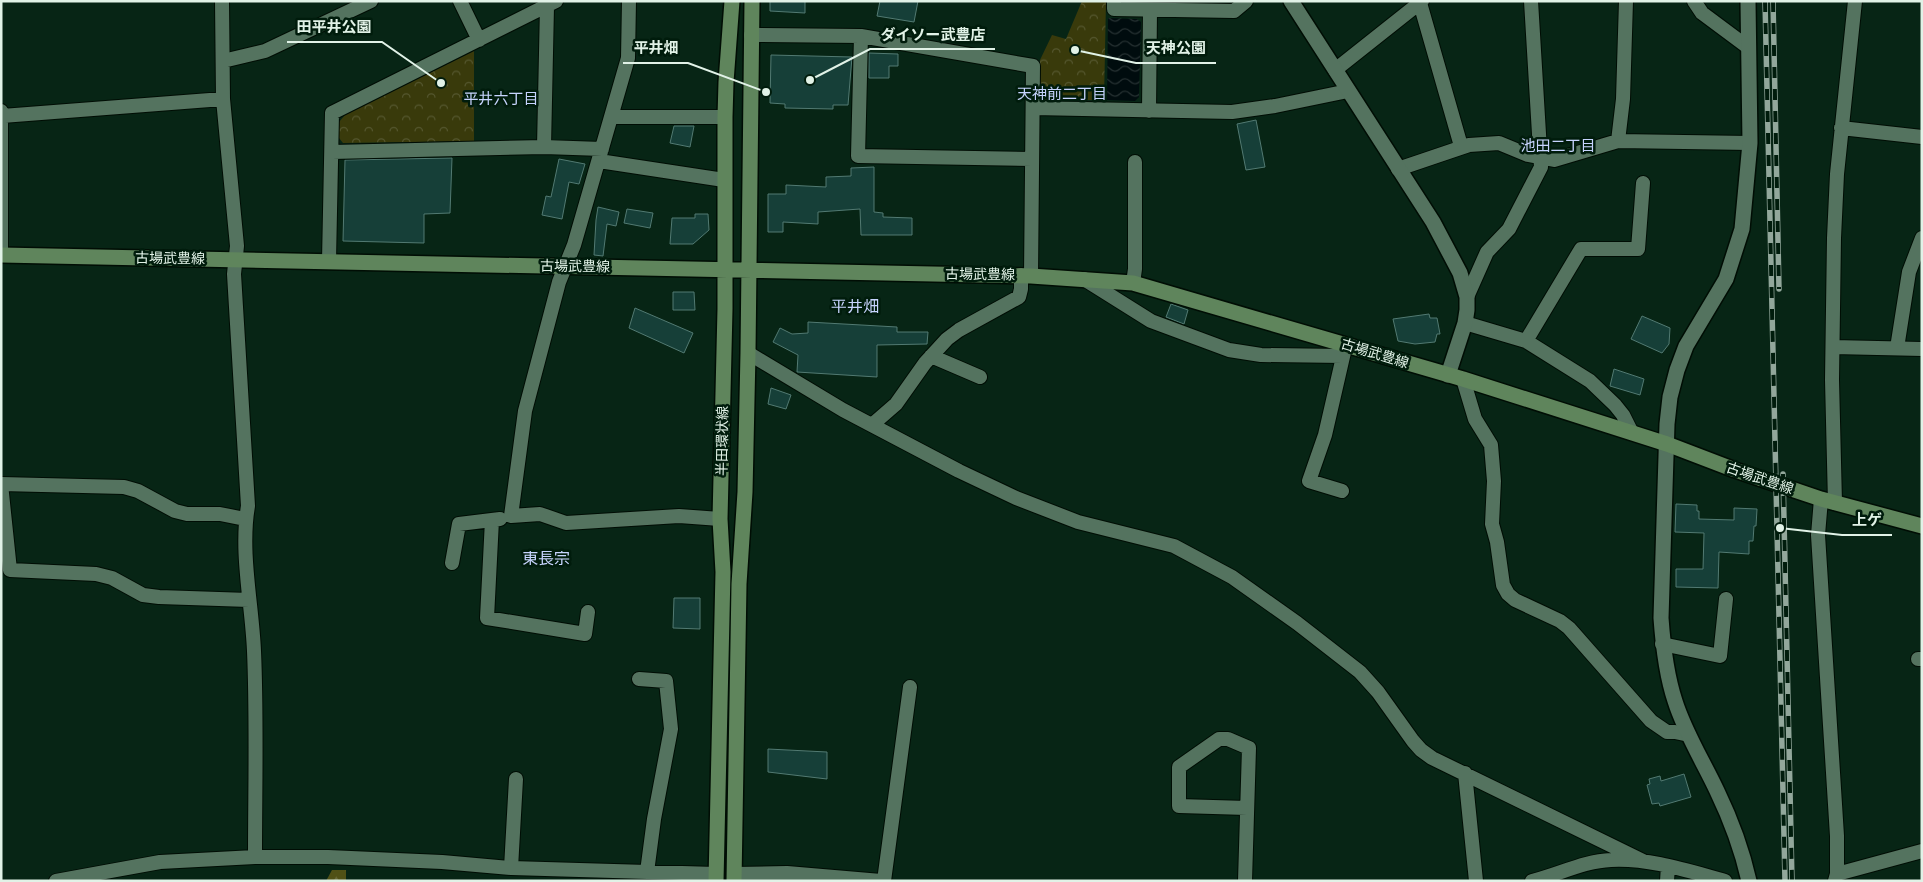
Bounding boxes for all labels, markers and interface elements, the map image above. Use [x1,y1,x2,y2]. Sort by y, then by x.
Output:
callout: 田平井公園 [287,12,382,42]
text: 田平井公園 [296,18,372,35]
callout: ダイソー武豊店 [870,19,995,49]
text: ダイソー武豊店 [880,26,986,43]
callout: 平井畑 [623,33,688,63]
callout: 天神公園 [1136,33,1216,63]
text: 平井畑 [633,39,679,56]
text: 天神公園 [1146,39,1206,56]
district label: 天神前二丁目 [1017,85,1107,102]
district label: 平井六丁目 [463,90,539,107]
district label: 池田二丁目 [1520,137,1596,154]
street label: 古場武豊線 [135,249,205,267]
street label: 古場武豊線 [540,257,610,275]
street label: 古場武豊線 [945,265,1015,283]
district label: 平井畑 [831,298,879,315]
street label: 古場武豊線 [1339,335,1411,371]
street label: 半田環状線 [713,406,731,476]
street label: 古場武豊線 [1724,459,1796,497]
callout: 上ゲ [1842,505,1892,535]
text: 上ゲ [1852,511,1882,528]
district label: 東長宗 [522,550,570,567]

